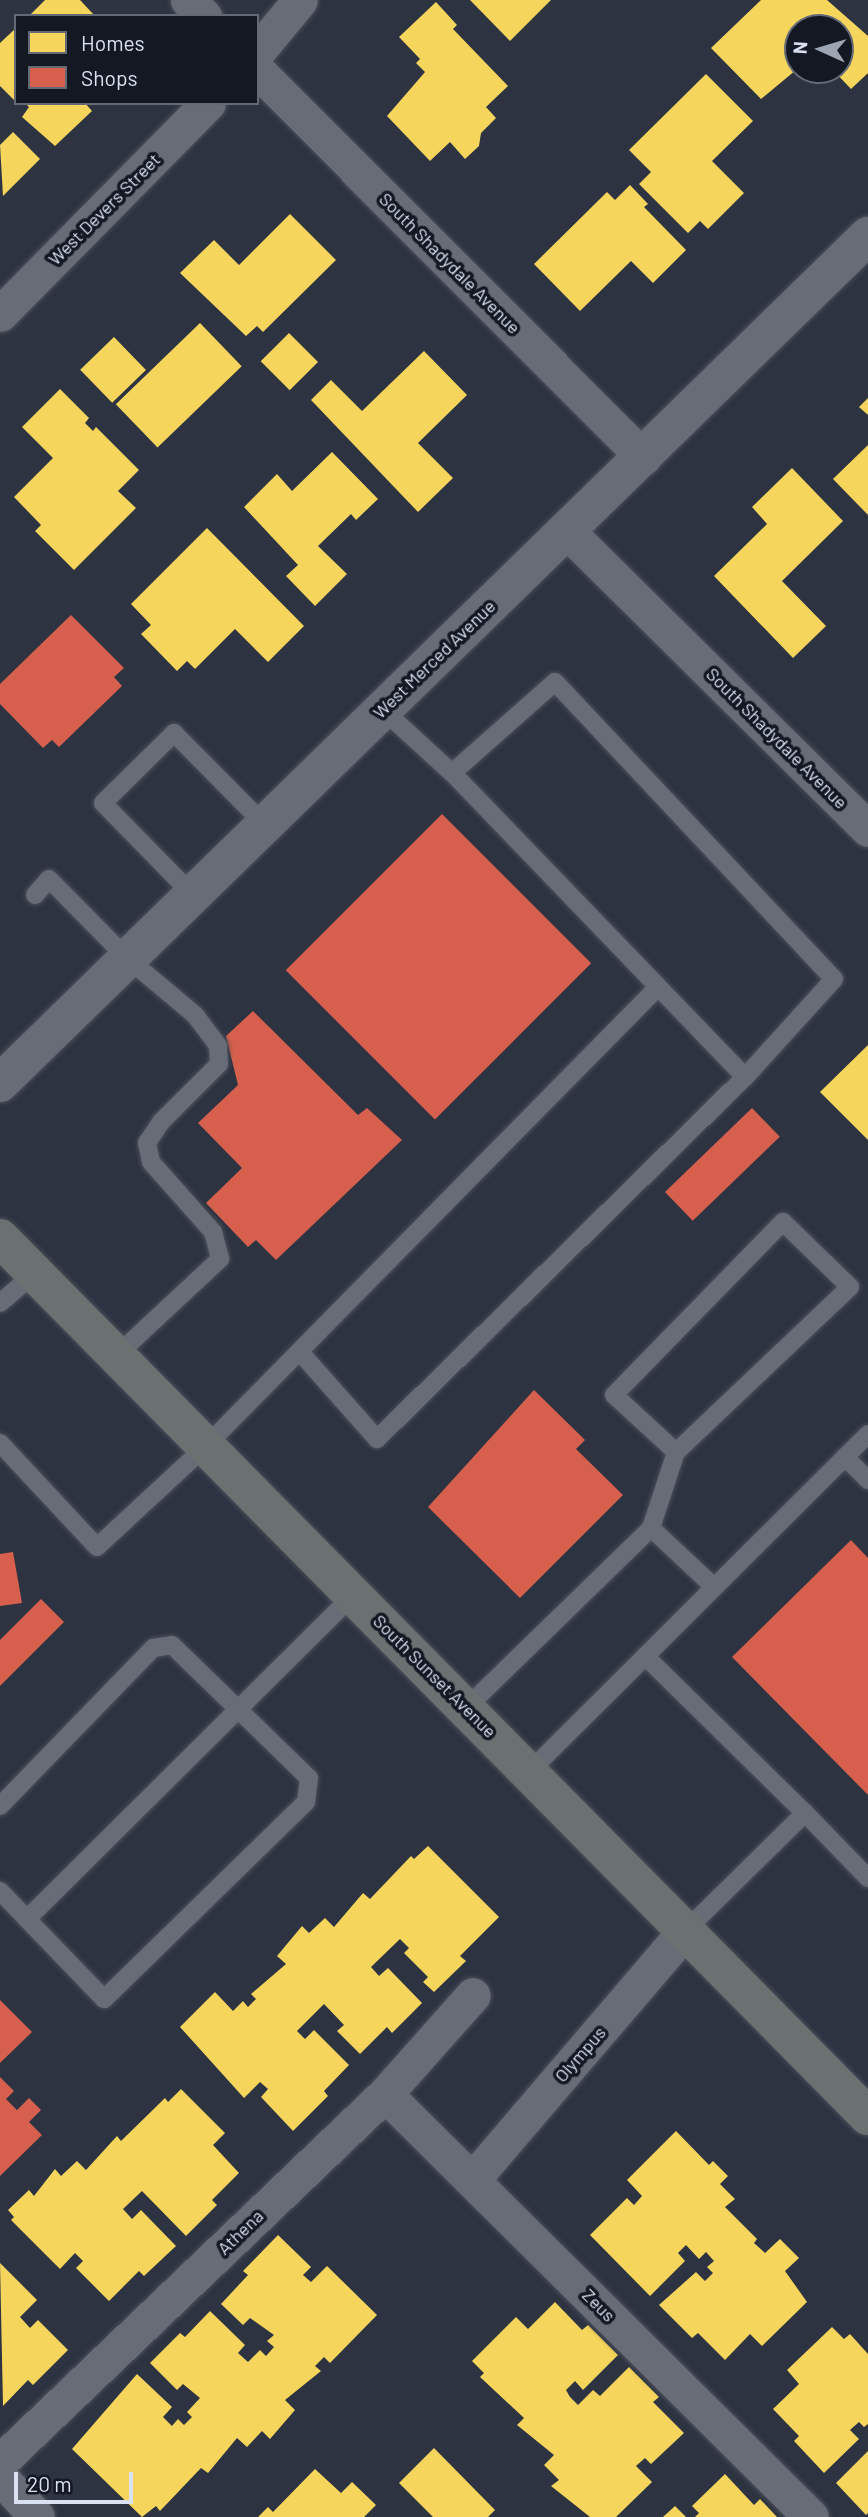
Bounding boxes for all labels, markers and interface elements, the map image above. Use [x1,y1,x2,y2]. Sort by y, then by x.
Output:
legend [14,14,259,105]
north arrow [784,14,854,84]
text: Homes [81,30,145,55]
text: N [788,41,811,55]
text: Shops [81,65,138,90]
street label: West Devers Street [44,149,164,269]
street label: South Shadydale Avenue [375,188,525,338]
street label: West Merced Avenue [368,595,500,723]
street label: South Shadydale Avenue [702,663,852,813]
street label: South Sunset Avenue [369,1610,501,1742]
street label: Olympus [550,2022,610,2086]
street label: Athena [213,2205,267,2259]
street label: Zeus [578,2284,620,2326]
scale bar [18,2458,136,2502]
text: 20 m [27,2471,72,2496]

